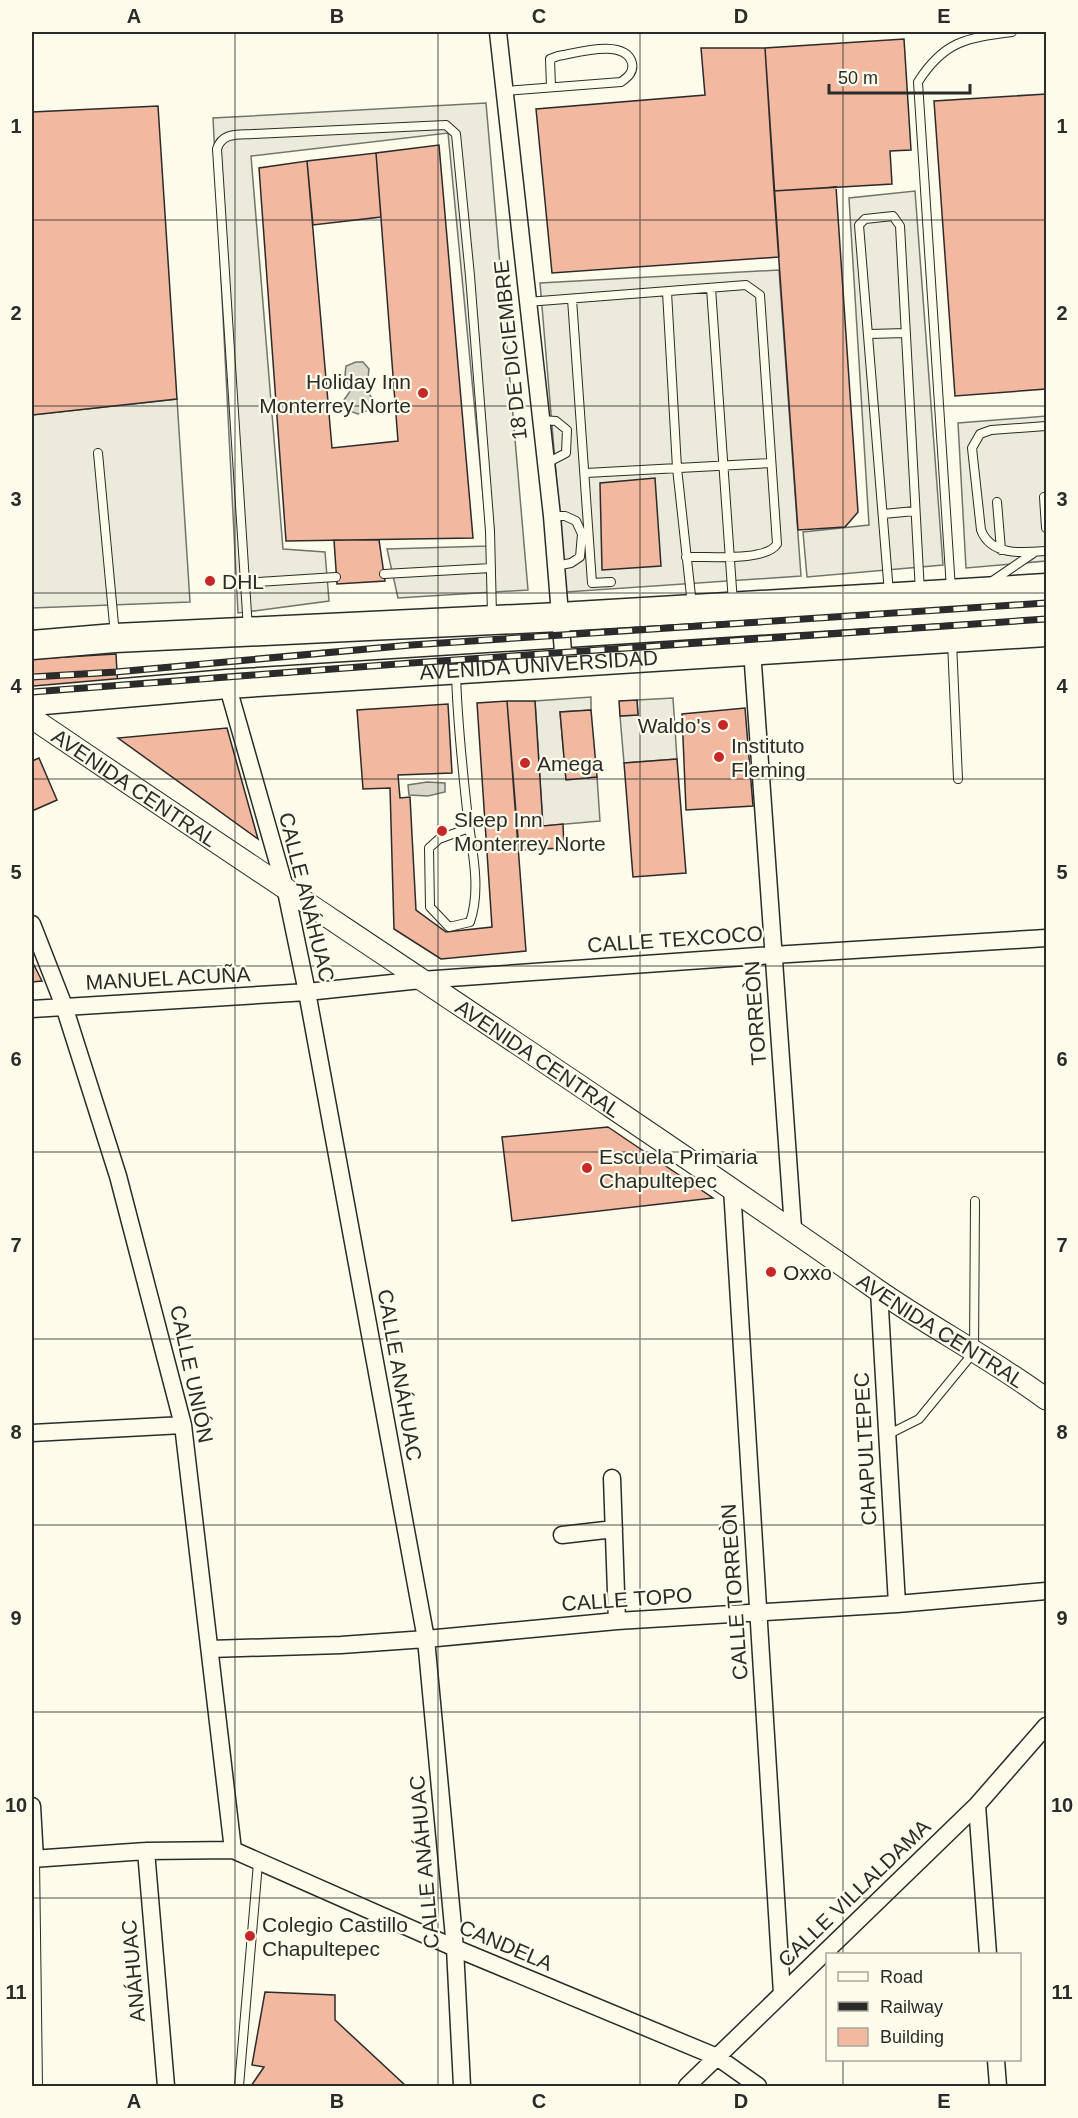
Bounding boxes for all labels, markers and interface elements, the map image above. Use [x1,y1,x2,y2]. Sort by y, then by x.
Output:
text: A [127,5,141,27]
text: B [330,5,344,27]
text: C [532,5,546,27]
text: D [734,5,748,27]
text: E [937,5,951,27]
scale bar [829,57,970,95]
text: 50 m [838,68,878,88]
text: 1 [10,115,22,137]
text: 1 [1056,115,1068,137]
street label: 18 DE DICIEMBRE [489,259,531,441]
text: 2 [10,302,22,324]
text: 2 [1056,302,1068,324]
place label: Holiday Inn Monterrey Norte [259,370,411,417]
marker: Holiday Inn Monterrey Norte [416,386,430,400]
text: 3 [10,488,22,510]
text: 3 [1056,488,1068,510]
place label: DHL [222,570,264,593]
marker: DHL [203,574,217,588]
street label: AVENIDA UNIVERSIDAD [419,645,659,683]
text: 4 [10,675,22,697]
text: 4 [1056,675,1068,697]
place label: Waldo's [638,714,711,737]
marker: Waldo's [716,718,730,732]
street label: AVENIDA CENTRAL [48,724,221,851]
place label: Instituto Fleming [731,734,806,781]
marker: Instituto Fleming [712,750,726,764]
place label: Amega [537,752,604,775]
marker: Amega [518,756,532,770]
place label: Sleep Inn Monterrey Norte [454,808,606,855]
street label: CALLE ANÁHUAC [275,810,339,984]
marker: Sleep Inn Monterrey Norte [435,824,449,838]
text: 5 [10,861,22,883]
text: 5 [1056,861,1068,883]
street label: CALLE TEXCOCO [586,921,764,957]
street label: TORREÒN [740,960,770,1066]
street label: MANUEL ACUÑA [85,962,251,994]
street label: AVENIDA CENTRAL [452,994,625,1122]
text: 6 [10,1048,22,1070]
text: 6 [1056,1048,1068,1070]
place label: Escuela Primaria Chapultepec [599,1145,758,1192]
marker: Escuela Primaria Chapultepec [580,1161,594,1175]
text: 7 [10,1234,22,1256]
text: 7 [1056,1234,1068,1256]
place label: Oxxo [783,1261,832,1284]
marker: Oxxo [764,1265,778,1279]
street label: AVENIDA CENTRAL [853,1268,1029,1392]
street label: CALLE ANÁHUAC [374,1287,426,1463]
street label: CALLE UNIÓN [166,1303,218,1445]
street label: CHAPULTEPEC [849,1372,881,1526]
text: 8 [10,1421,22,1443]
text: 8 [1056,1421,1068,1443]
street label: CALLE TORREÒN [716,1503,752,1681]
street label: CALLE TOPO [561,1583,693,1615]
text: 9 [10,1607,22,1629]
text: 9 [1056,1607,1068,1629]
street label: CALLE ANÁHUAC [405,1774,443,1950]
text: 10 [5,1794,27,1816]
text: 10 [1051,1794,1073,1816]
street label: CALLE VILLALDAMA [773,1815,935,1971]
place label: Colegio Castillo Chapultepec [262,1913,408,1960]
street label: CANDELA [456,1915,556,1975]
street label: ANÁHUAC [117,1919,149,2023]
marker: Colegio Castillo Chapultepec [243,1929,257,1943]
legend [826,1953,1021,2061]
text: Road [880,1967,923,1987]
text: 11 [5,1981,27,2003]
text: 11 [1051,1981,1073,2003]
text: Railway [880,1997,943,2017]
text: Building [880,2027,944,2047]
text: A [127,2090,141,2112]
text: B [330,2090,344,2112]
text: C [532,2090,546,2112]
text: D [734,2090,748,2112]
text: E [937,2090,951,2112]

